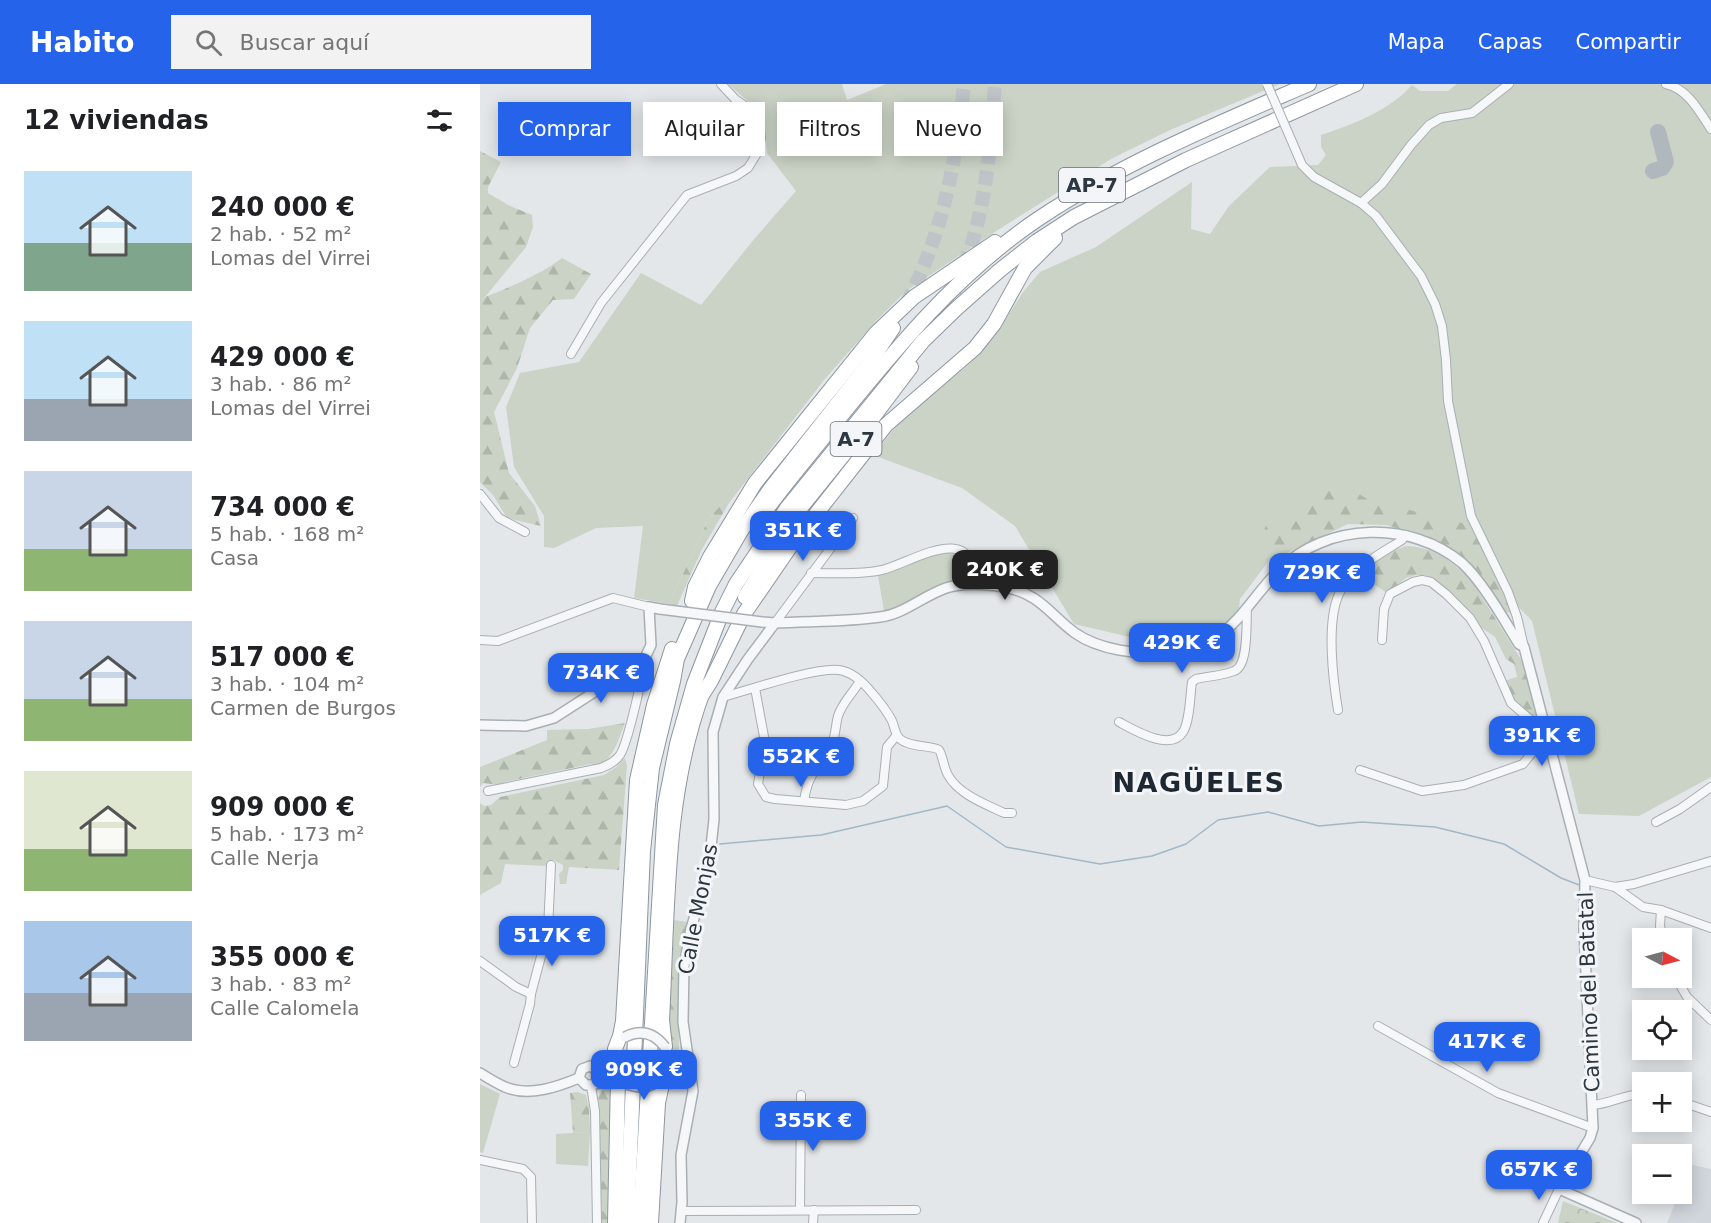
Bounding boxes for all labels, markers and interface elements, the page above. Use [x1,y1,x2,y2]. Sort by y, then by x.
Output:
search box [171,15,591,69]
text: Habito [30,26,135,59]
icon: search [192,26,225,59]
text: Buscar aquí [240,30,369,55]
text: Mapa [1388,30,1445,54]
text: Capas [1478,30,1542,54]
text: Compartir [1575,30,1681,54]
chip: Comprar [498,102,631,156]
chip: Alquilar [643,102,765,156]
chip: Filtros [777,102,882,156]
chip: Nuevo [894,102,1003,156]
icon: filters [423,104,456,137]
text: 12 viviendas [24,105,209,135]
road number: AP-7 [1059,168,1125,202]
text: 240 000 € [210,192,355,222]
icon: home [72,195,144,267]
text: 2 hab. · 52 m² [210,222,351,246]
text: Lomas del Virrei [210,246,371,270]
text: 429 000 € [210,342,355,372]
icon: home [72,345,144,417]
text: 3 hab. · 86 m² [210,372,351,396]
text: Lomas del Virrei [210,396,371,420]
road number: A-7 [830,422,881,456]
text: 734 000 € [210,492,355,522]
icon: home [72,495,144,567]
pin: 351K € [754,511,852,562]
text: 351K € [764,518,842,542]
text: 5 hab. · 168 m² [210,522,364,546]
text: Casa [210,546,259,570]
pin: 240K € [956,550,1054,601]
pin: 729K € [1273,553,1371,604]
text: 240K € [966,557,1044,581]
text: 729K € [1283,560,1361,584]
pin: 429K € [1133,623,1231,674]
text: 429K € [1143,630,1221,654]
text: 517 000 € [210,642,355,672]
icon: home [72,645,144,717]
pin: 734K € [552,653,650,704]
text: 734K € [562,660,640,684]
text: 3 hab. · 104 m² [210,672,364,696]
text: Carmen de Burgos [210,696,396,720]
pin: 391K € [1493,716,1591,767]
text: 391K € [1503,723,1581,747]
pin: 552K € [752,737,850,788]
text: 552K € [762,744,840,768]
district label: NAGÜELES [1112,766,1286,798]
text: 909 000 € [210,792,355,822]
icon: home [72,795,144,867]
text: 5 hab. · 173 m² [210,822,364,846]
street label: Calle Monjas [674,842,722,976]
text: Calle Nerja [210,846,319,870]
street label: Camino del Batatal [1574,891,1604,1093]
pin: 517K € [503,916,601,967]
text: 517K € [513,923,591,947]
north arrow [1632,928,1692,988]
map controls [1632,928,1692,1204]
text: 355 000 € [210,942,355,972]
icon: home [72,945,144,1017]
text: 3 hab. · 83 m² [210,972,351,996]
text: Calle Calomela [210,996,360,1020]
button: locate [1632,1000,1692,1060]
pin: 417K € [1438,1022,1536,1073]
text: 417K € [1448,1029,1526,1053]
pin: 909K € [595,1050,693,1101]
text: 909K € [605,1057,683,1081]
button: + [1632,1072,1692,1132]
pin: 355K € [764,1101,862,1152]
text: 355K € [774,1108,852,1132]
button: − [1632,1144,1692,1204]
pin: 657K € [1490,1150,1588,1201]
text: 657K € [1500,1157,1578,1181]

